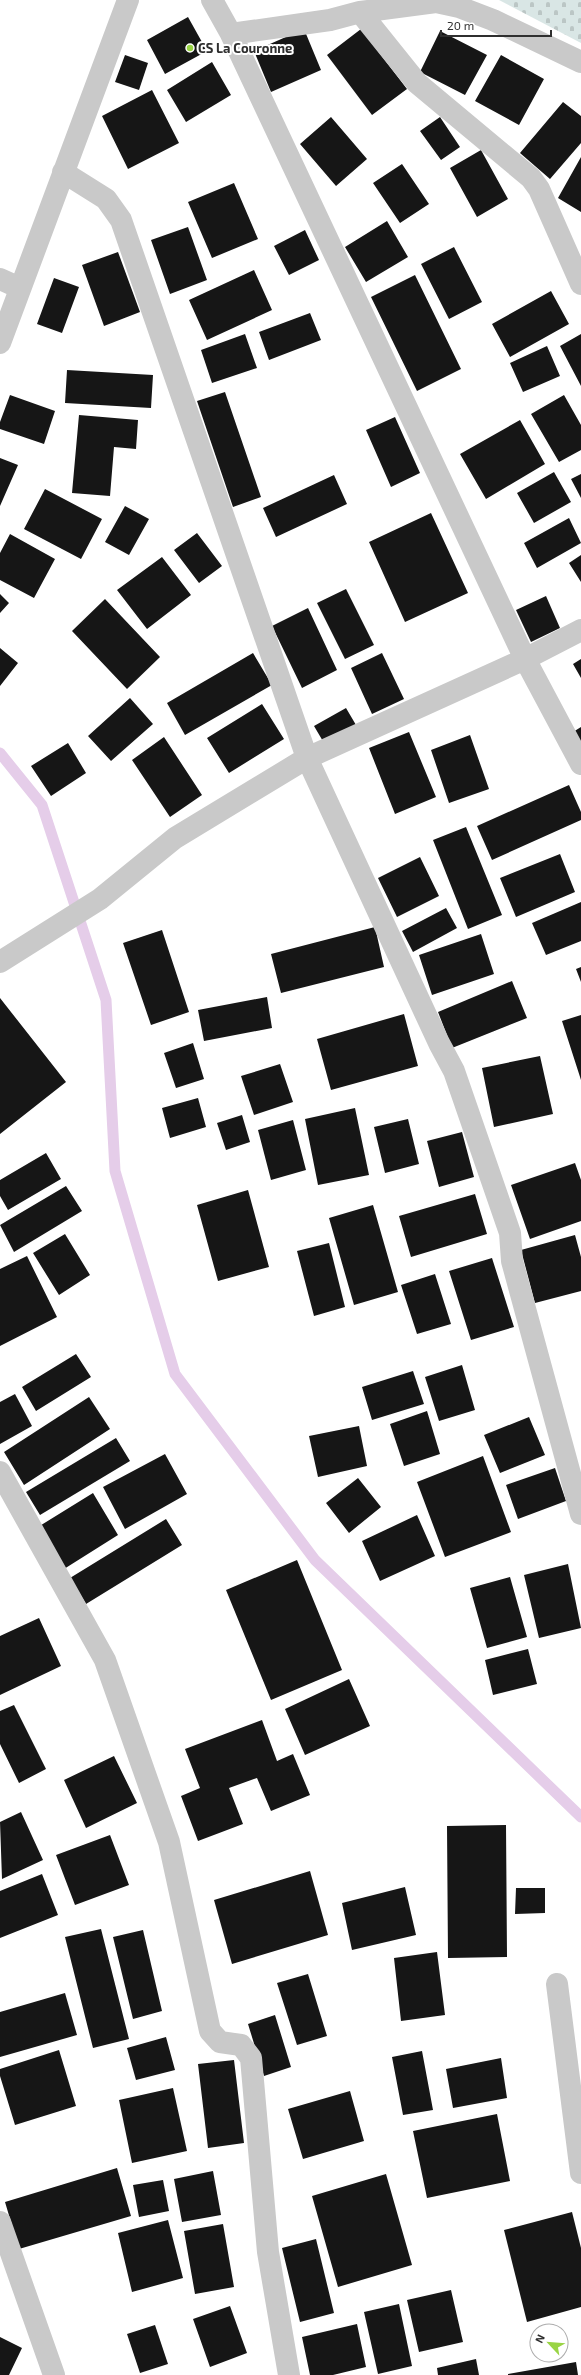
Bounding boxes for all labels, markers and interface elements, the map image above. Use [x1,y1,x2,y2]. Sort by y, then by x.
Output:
scale bar [441,12,551,38]
text: 20 m [447,18,474,32]
place label: CS La Couronne [198,40,292,56]
marker: CS La Couronne [185,43,195,53]
north arrow [529,2323,569,2363]
text: N [532,2332,547,2345]

